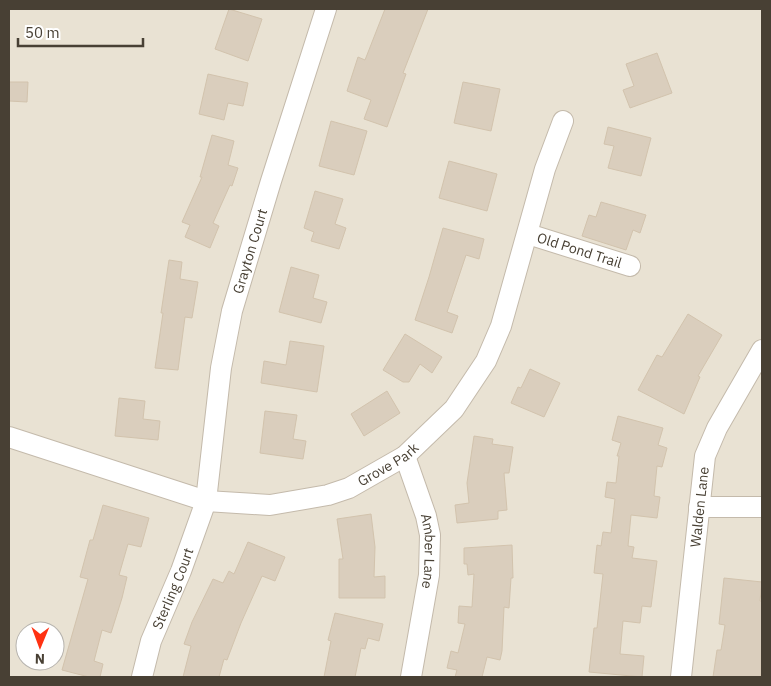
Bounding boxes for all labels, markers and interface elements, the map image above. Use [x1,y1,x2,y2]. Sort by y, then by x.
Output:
scale bar [18,15,142,47]
text: 50 m [25,23,60,42]
street label: Grayton Court [229,206,271,296]
street label: Old Pond Trail [535,228,624,272]
street label: Grove Park [354,438,423,490]
street label: Walden Lane [686,466,713,548]
street label: Amber Lane [417,512,439,590]
street label: Sterling Court [148,545,198,632]
north arrow [15,621,65,671]
text: N [35,650,45,668]

